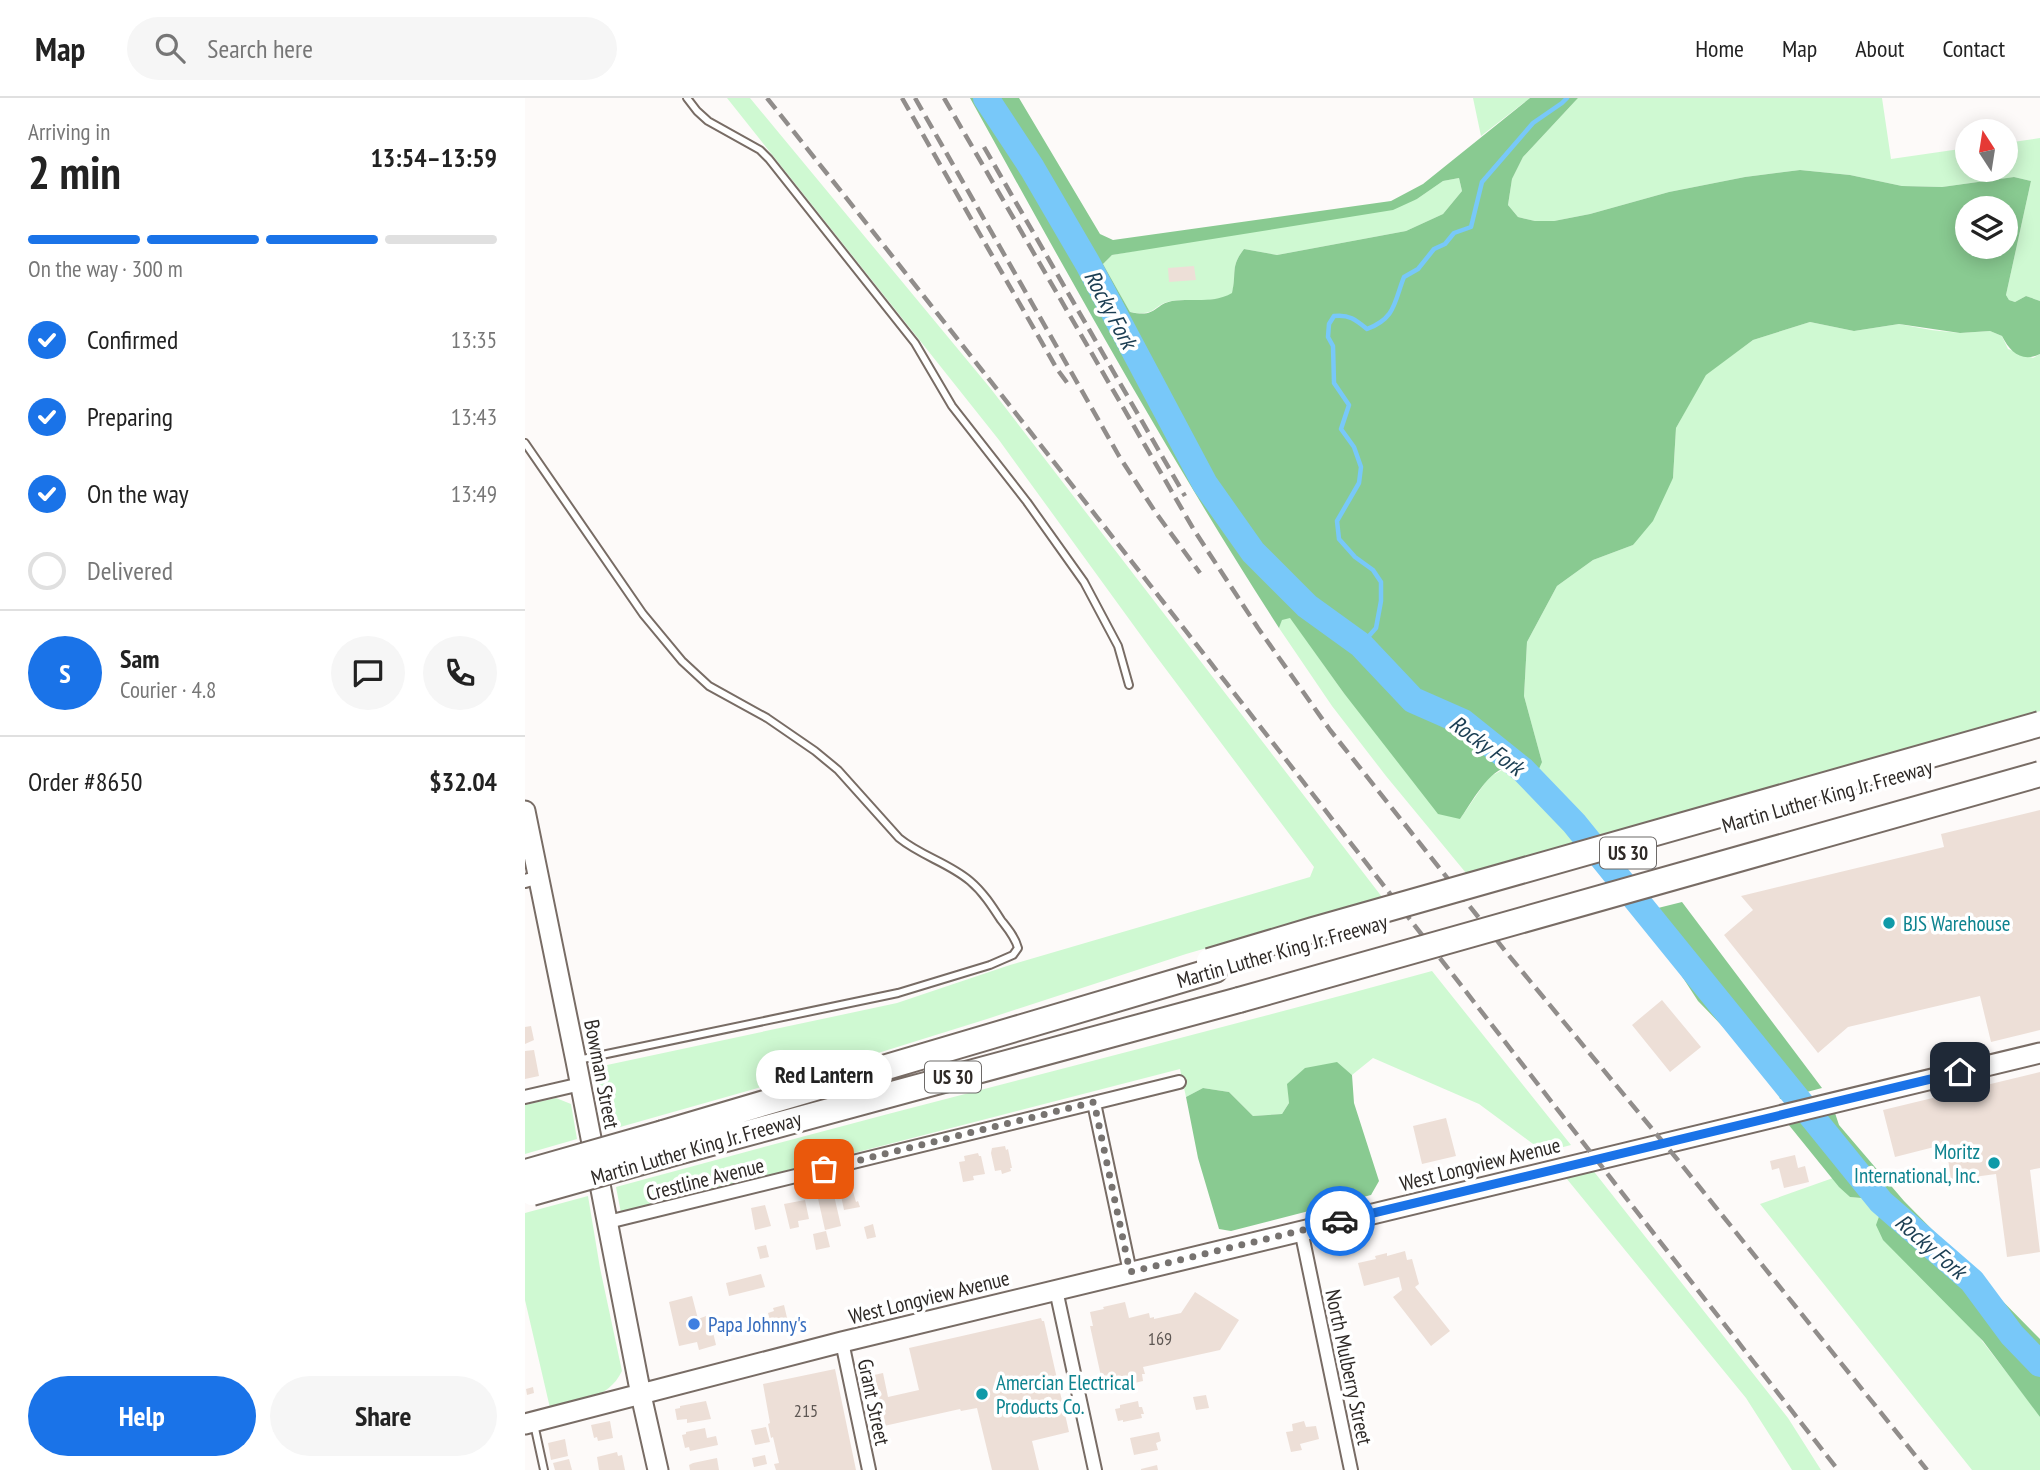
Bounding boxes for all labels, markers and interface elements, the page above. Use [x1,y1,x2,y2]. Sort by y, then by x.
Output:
search box [127,17,617,80]
text: Map [35,27,85,70]
icon: search [151,29,189,67]
text: Search here [207,32,313,65]
text: Home [1695,33,1744,64]
text: Map [1782,33,1817,64]
text: About [1855,33,1904,64]
text: Contact [1942,33,2005,64]
text: Arriving in [28,117,110,146]
north arrow [1955,119,2018,182]
map controls [1955,119,2018,259]
text: 13:54–13:59 [370,141,497,174]
text: 2 min [28,142,121,202]
button: layers [1955,196,2018,259]
text: On the way · 300 m [28,254,183,283]
water label: Rocky Fork [1078,265,1145,356]
icon: check [28,321,66,359]
text: Confirmed [87,323,178,356]
text: 13:35 [451,325,497,354]
icon: check [28,398,66,436]
text: Preparing [87,400,173,433]
text: 13:43 [451,402,497,431]
icon: check [28,475,66,513]
text: On the way [87,477,189,510]
text: 13:49 [451,479,497,508]
text: Delivered [87,554,173,587]
button: chat [331,636,405,710]
button: phone [423,636,497,710]
text: Sam [120,642,159,675]
text: S [59,657,71,690]
text: Courier · 4.8 [120,675,216,704]
water label: Rocky Fork [1444,708,1532,783]
street label: Martin Luther King Jr. Freeway [1719,753,1935,839]
text: Order #8650 [28,765,143,798]
text: $32.04 [429,765,497,798]
road number: US 30 [1600,838,1656,868]
street label: Martin Luther King Jr. Freeway [1174,908,1390,994]
place label: BJS Warehouse [1903,910,2010,937]
marker: BJS Warehouse [1881,915,1897,931]
street label: Bowman Street [578,1017,626,1131]
pin [1930,1042,1990,1102]
callout: Red Lantern [756,1050,892,1099]
icon: home [1941,1053,1979,1091]
text: Red Lantern [775,1060,873,1089]
road number: US 30 [925,1062,981,1093]
street label: Martin Luther King Jr. Freeway [588,1105,804,1191]
street label: West Longview Avenue [1397,1131,1563,1197]
place label: Moritz International, Inc. [1854,1138,1980,1189]
pin [794,1139,854,1199]
icon: bag [805,1150,843,1188]
street label: Crestline Avenue [643,1151,767,1207]
marker: Moritz International, Inc. [1986,1155,2002,1171]
courier [1305,1186,1375,1256]
icon: car [1321,1202,1359,1240]
water label: Rocky Fork [1890,1207,1975,1287]
street label: West Longview Avenue [846,1264,1012,1330]
street label: North Mulberry Street [1319,1287,1379,1447]
place label: Papa Johnny's [708,1311,807,1338]
marker: Papa Johnny's [686,1316,702,1332]
house number: 169 [1148,1327,1172,1350]
street label: Grant Street [852,1356,896,1448]
place label: Amercian Electrical Products Co. [996,1369,1135,1420]
button: Help [28,1376,256,1456]
button: Share [270,1376,497,1456]
marker: Amercian Electrical Products Co. [974,1386,990,1402]
house number: 215 [794,1399,818,1422]

